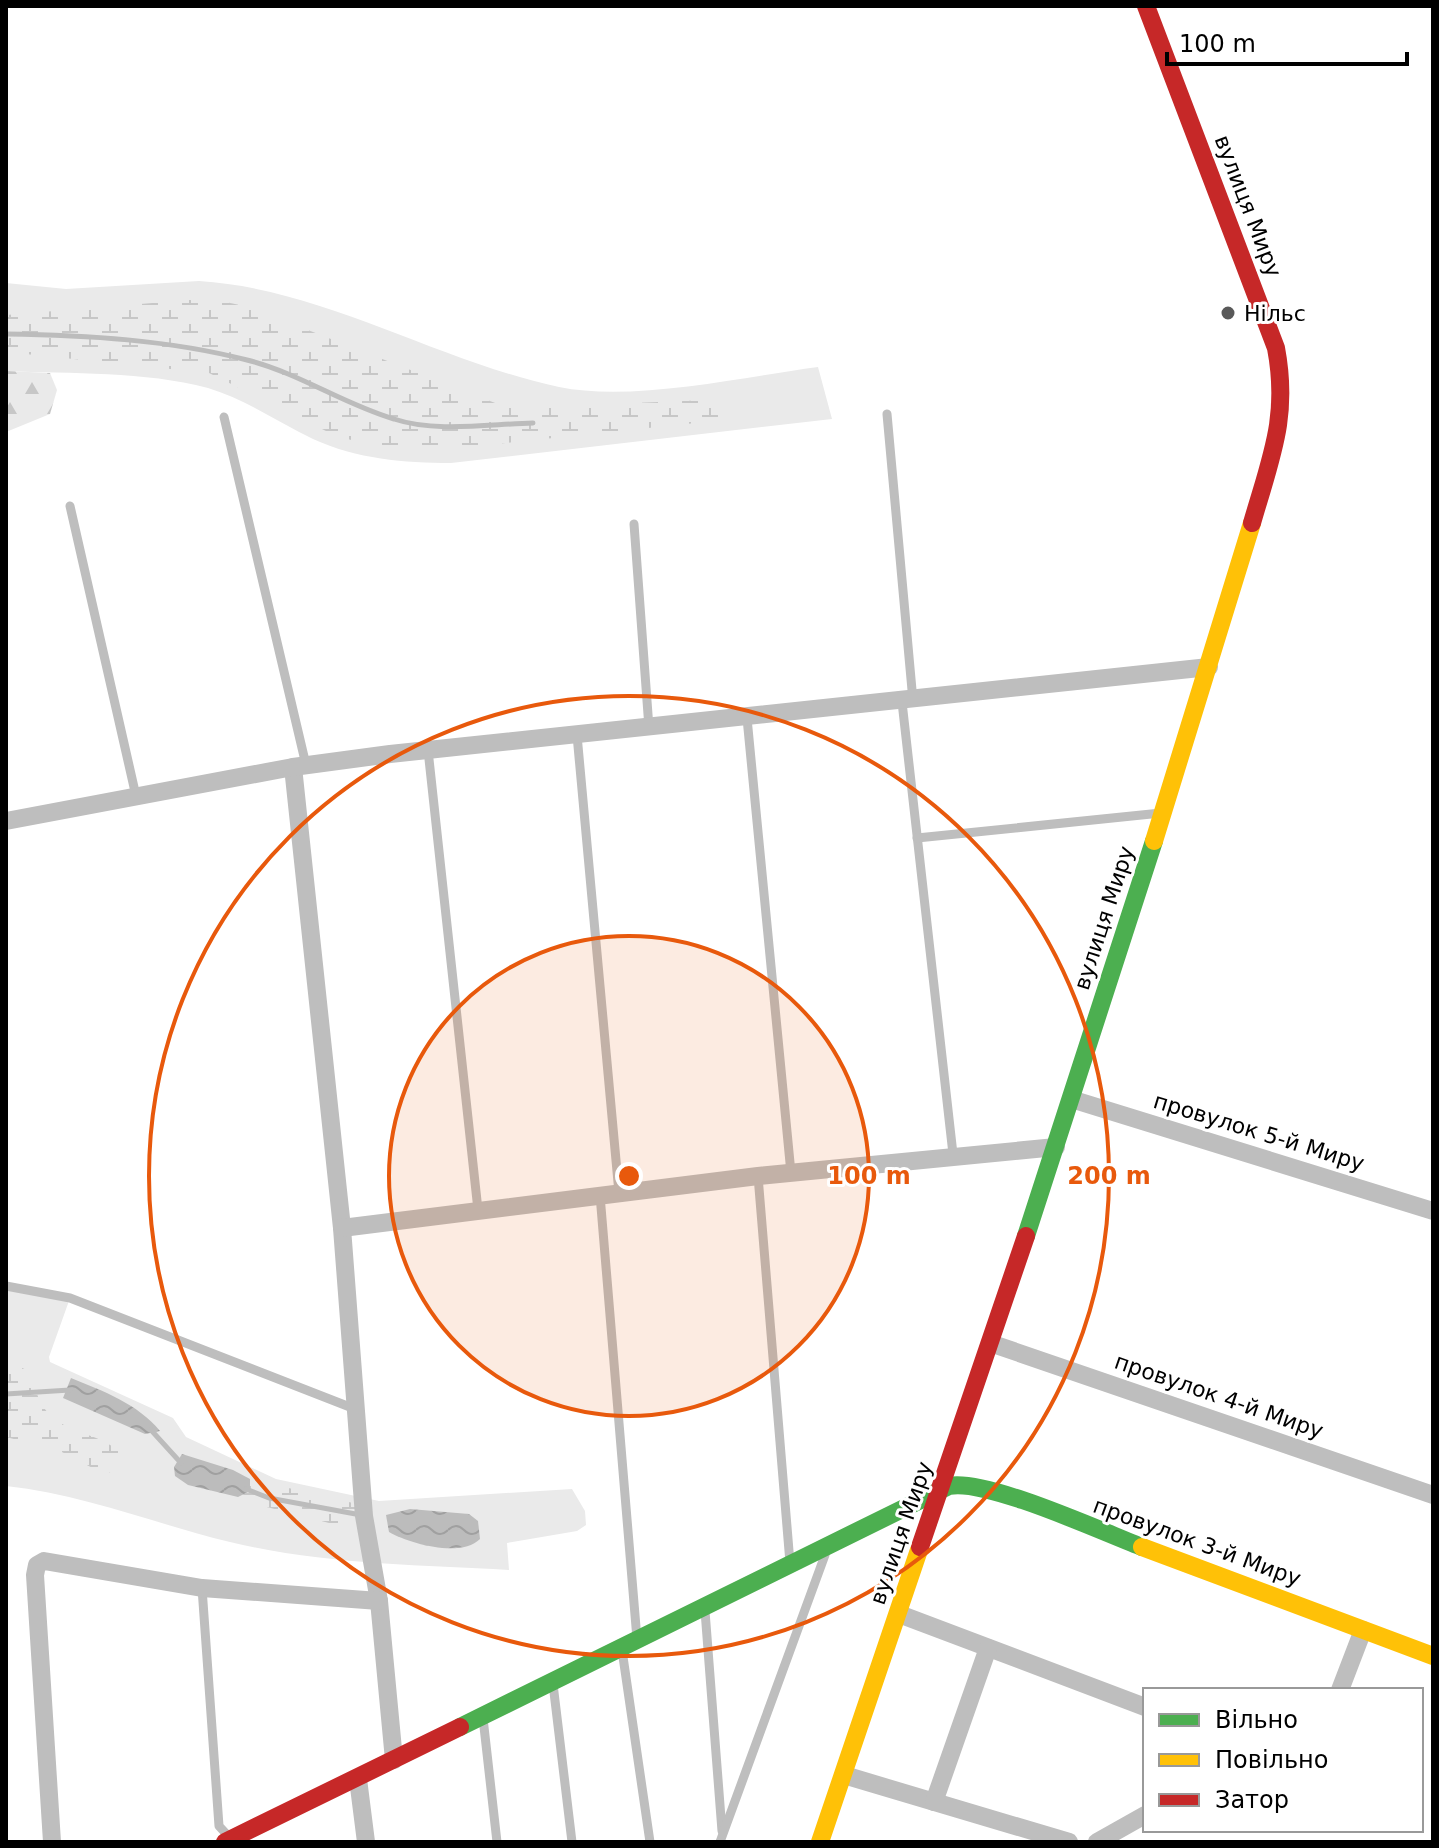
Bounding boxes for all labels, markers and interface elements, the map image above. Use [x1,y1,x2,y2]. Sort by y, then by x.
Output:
scale bar [1167,16,1407,66]
text: 100 m [1179,30,1256,58]
street label: вулиця Миру [1209,132,1287,280]
place label: Нільс [1244,301,1306,326]
marker: Нільс [1219,304,1237,322]
street label: вулиця Миру [1069,843,1139,993]
street label: провулок 5-й Миру [1151,1088,1367,1176]
centre of rings [615,1162,643,1190]
text: 100 m [827,1162,911,1190]
text: 200 m [1067,1162,1151,1190]
street label: провулок 4-й Миру [1111,1349,1327,1443]
street label: вулиця Миру [865,1458,937,1608]
street label: провулок 3-й Миру [1090,1493,1304,1591]
legend [1143,1688,1423,1832]
text: Вільно [1215,1706,1298,1734]
text: Повільно [1215,1746,1328,1774]
text: Затор [1215,1786,1289,1814]

